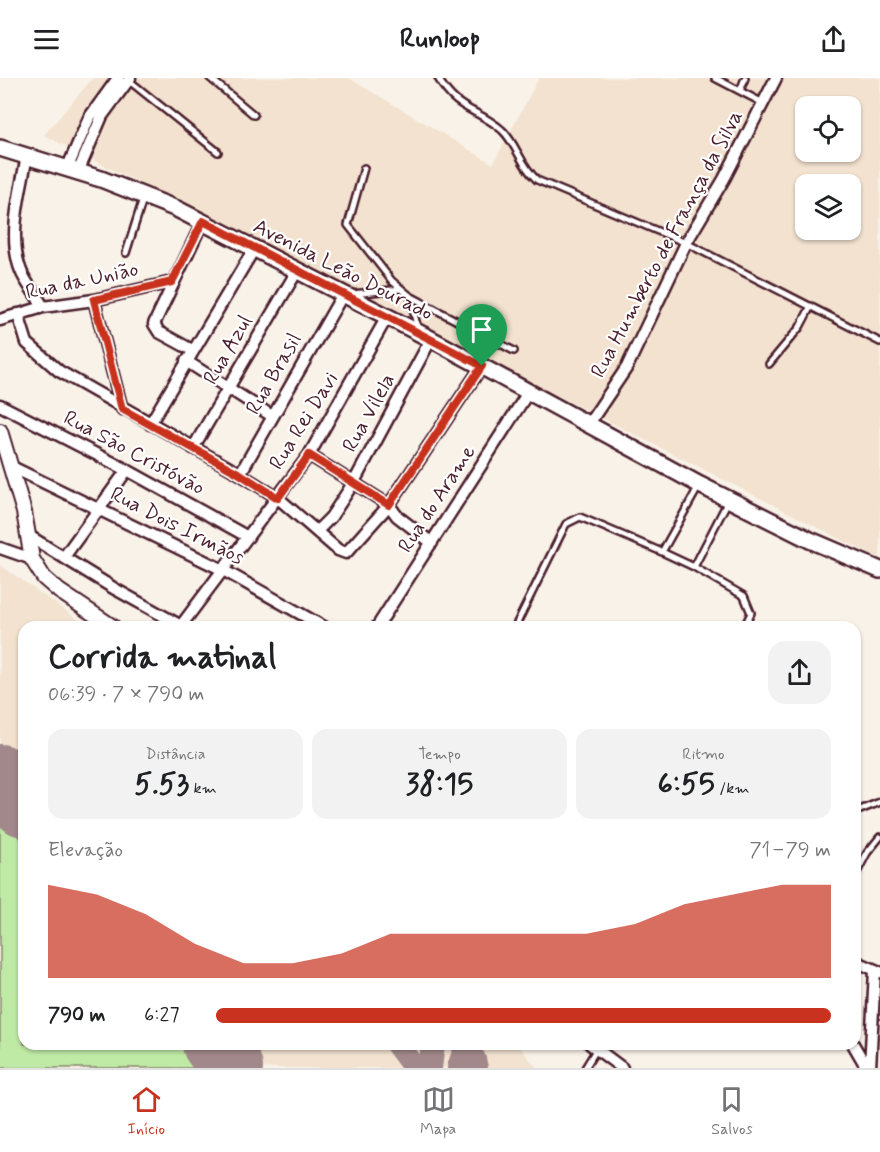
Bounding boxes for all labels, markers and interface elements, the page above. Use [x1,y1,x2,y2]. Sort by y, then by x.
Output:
text: Runloop [400,22,480,57]
icon: menu [30,23,63,56]
icon: share [817,23,850,56]
map controls [795,96,861,240]
button: locate [795,96,861,162]
street label: Rua Humberto de França da Silva [584,105,750,383]
button: layers [795,174,861,240]
street label: Avenida Leão Dourado [248,213,438,327]
street label: Rua da União [23,255,141,307]
pin [456,304,507,366]
street label: Rua Azul [197,310,259,390]
icon: arrive [465,313,498,346]
street label: Rua Brasil [239,328,309,420]
street label: Rua Rei Davi [263,367,345,475]
street label: Rua Vilela [336,369,402,457]
street label: Rua São Cristóvão [58,404,210,502]
street label: Rua do Arame [392,440,482,558]
street label: Rua Dois Irmãos [105,480,249,572]
text: Corrida matinal [48,636,276,680]
button: share [768,641,831,704]
text: 06:39 · 7 × 790 m [48,681,205,708]
text: Distância [145,744,206,765]
text: Tempo [418,744,461,765]
text: Ritmo [682,744,725,765]
text: 5.53 [134,765,189,804]
text: 38:15 [406,765,473,804]
text: 6:55 [657,765,715,804]
text: km [189,778,217,799]
text: /km [715,778,750,799]
text: Elevação [48,837,123,864]
text: 71–79 m [749,837,831,864]
text: 790 m [48,1002,105,1029]
text: 6:27 [144,1002,179,1029]
tab: Início [127,1083,165,1140]
tab: Mapa [420,1083,456,1140]
tab: Salvos [711,1083,753,1140]

